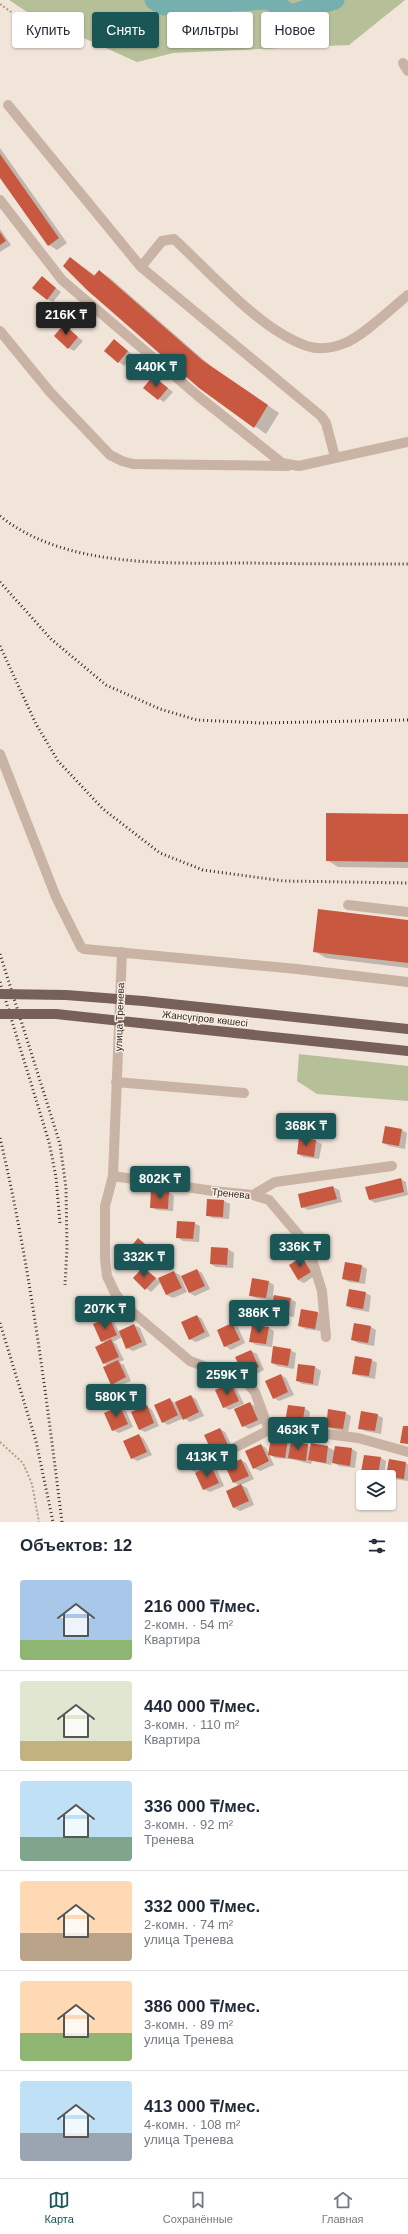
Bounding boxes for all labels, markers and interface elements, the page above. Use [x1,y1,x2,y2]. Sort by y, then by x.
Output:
chip: Купить [12,12,84,48]
chip: Снять [92,12,159,48]
chip: Фильтры [167,12,253,48]
chip: Новое [261,12,329,48]
pin: 216K ₸ [33,302,99,336]
text: 216K ₸ [45,307,87,322]
pin: 440K ₸ [123,354,189,388]
text: 440K ₸ [135,359,177,374]
street label: улица Тренева [113,982,126,1052]
street label: Жансүгіров көшесі [161,1009,248,1028]
pin: 368K ₸ [273,1113,339,1147]
text: 368K ₸ [285,1118,327,1133]
pin: 802K ₸ [127,1166,193,1200]
text: 802K ₸ [139,1171,181,1186]
street label: Тренева [211,1186,251,1201]
pin: 336K ₸ [267,1234,333,1268]
text: 336K ₸ [279,1239,321,1254]
pin: 332K ₸ [111,1244,177,1278]
text: 332K ₸ [123,1249,165,1264]
pin: 207K ₸ [72,1296,138,1330]
pin: 386K ₸ [226,1300,292,1334]
text: 207K ₸ [84,1301,126,1316]
text: 386K ₸ [238,1305,280,1320]
pin: 259K ₸ [194,1362,260,1396]
text: 259K ₸ [206,1367,248,1382]
pin: 580K ₸ [83,1384,149,1418]
text: 580K ₸ [95,1389,137,1404]
pin: 463K ₸ [265,1417,331,1451]
text: 463K ₸ [277,1422,319,1437]
pin: 413K ₸ [174,1444,240,1478]
text: 413K ₸ [186,1449,228,1464]
map controls [356,1470,396,1510]
button: layers [356,1470,396,1510]
icon: filters [366,1535,388,1557]
text: Объектов: 12 [20,1536,132,1555]
icon: home [52,1596,100,1644]
text: 216 000 ₸/мес. [144,1597,260,1616]
text: 2-комн. · 54 m² [144,1617,233,1632]
text: Квартира [144,1632,200,1647]
icon: home [52,1697,100,1745]
text: 440 000 ₸/мес. [144,1697,260,1716]
text: 3-комн. · 110 m² [144,1717,239,1732]
text: Квартира [144,1732,200,1747]
icon: home [52,1797,100,1845]
text: 336 000 ₸/мес. [144,1797,260,1816]
text: 3-комн. · 92 m² [144,1817,233,1832]
text: Тренева [144,1832,194,1847]
icon: home [52,1897,100,1945]
text: 332 000 ₸/мес. [144,1897,260,1916]
text: 2-комн. · 74 m² [144,1917,233,1932]
text: улица Тренева [144,1932,233,1947]
icon: home [52,1997,100,2045]
text: 386 000 ₸/мес. [144,1997,260,2016]
text: 3-комн. · 89 m² [144,2017,233,2032]
text: улица Тренева [144,2032,233,2047]
icon: home [52,2097,100,2145]
text: 413 000 ₸/мес. [144,2097,260,2116]
text: 4-комн. · 108 m² [144,2117,240,2132]
text: улица Тренева [144,2132,233,2147]
tab: Карта [44,2189,74,2225]
tab: Сохранённые [163,2189,233,2225]
tab: Главная [322,2189,364,2225]

